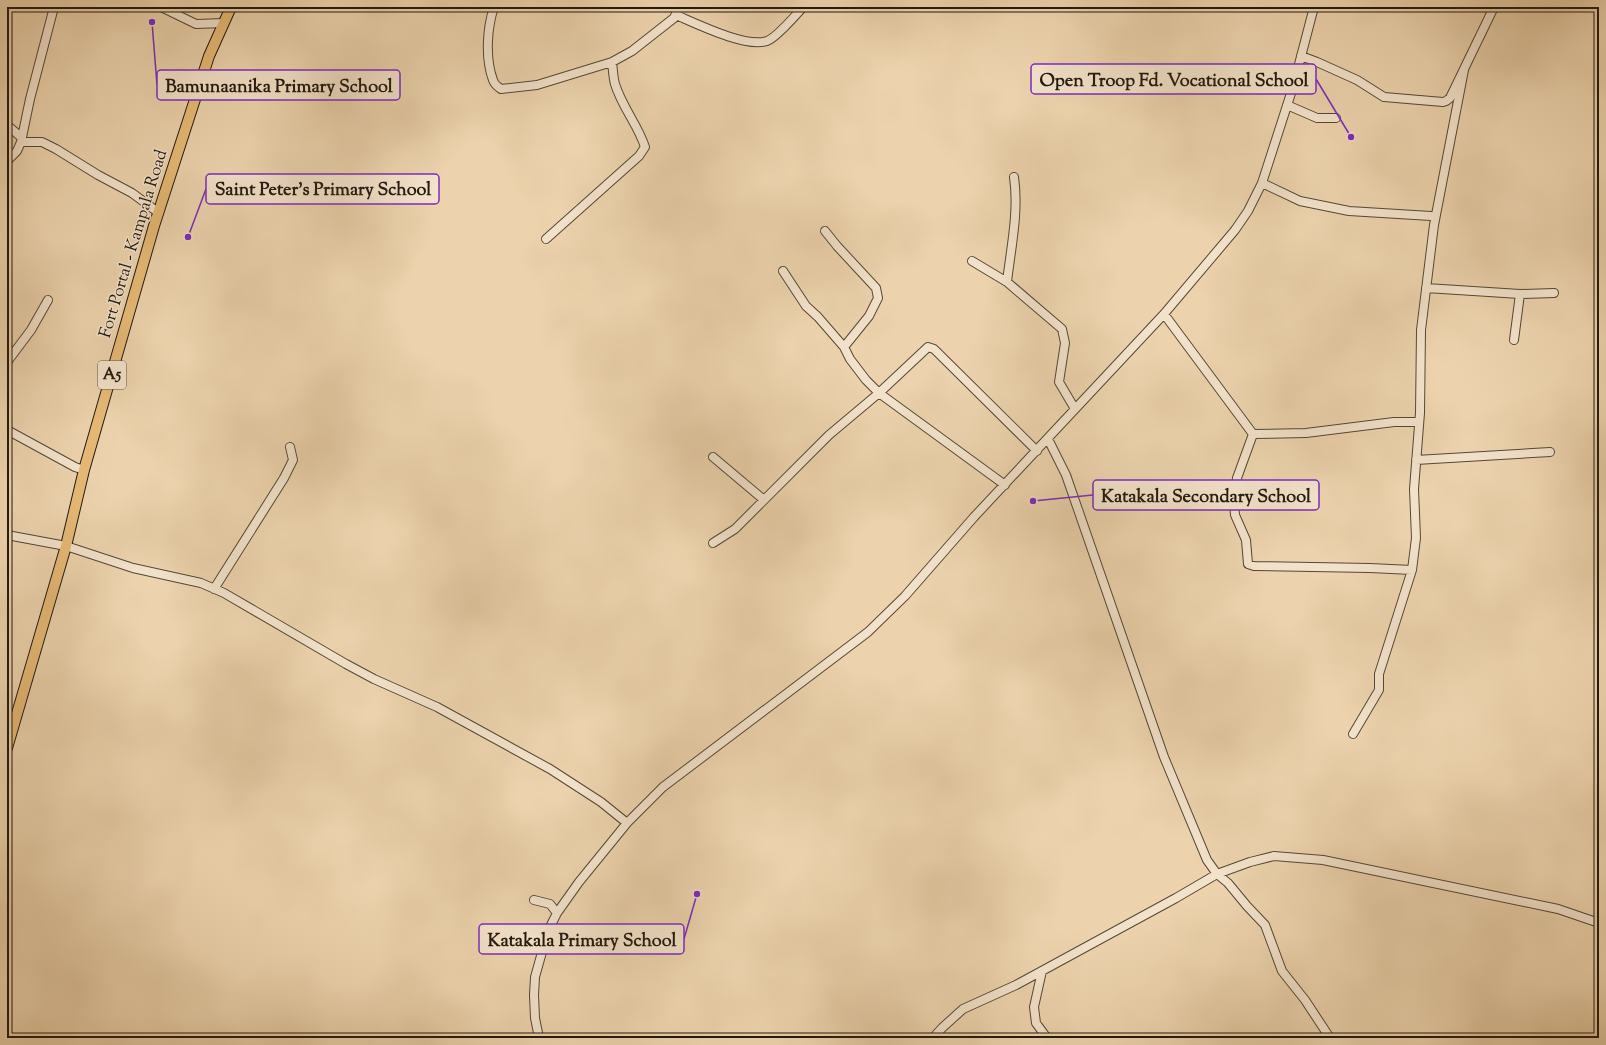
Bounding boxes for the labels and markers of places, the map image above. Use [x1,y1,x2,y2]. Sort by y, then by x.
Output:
callout: Open Troop Fd. Vocational School [1031,64,1316,94]
callout: Bamunaanika Primary School [157,70,400,100]
callout: Saint Peter's Primary School [206,174,439,204]
callout: Katakala Secondary School [1093,480,1319,510]
callout: Katakala Primary School [479,924,684,954]

